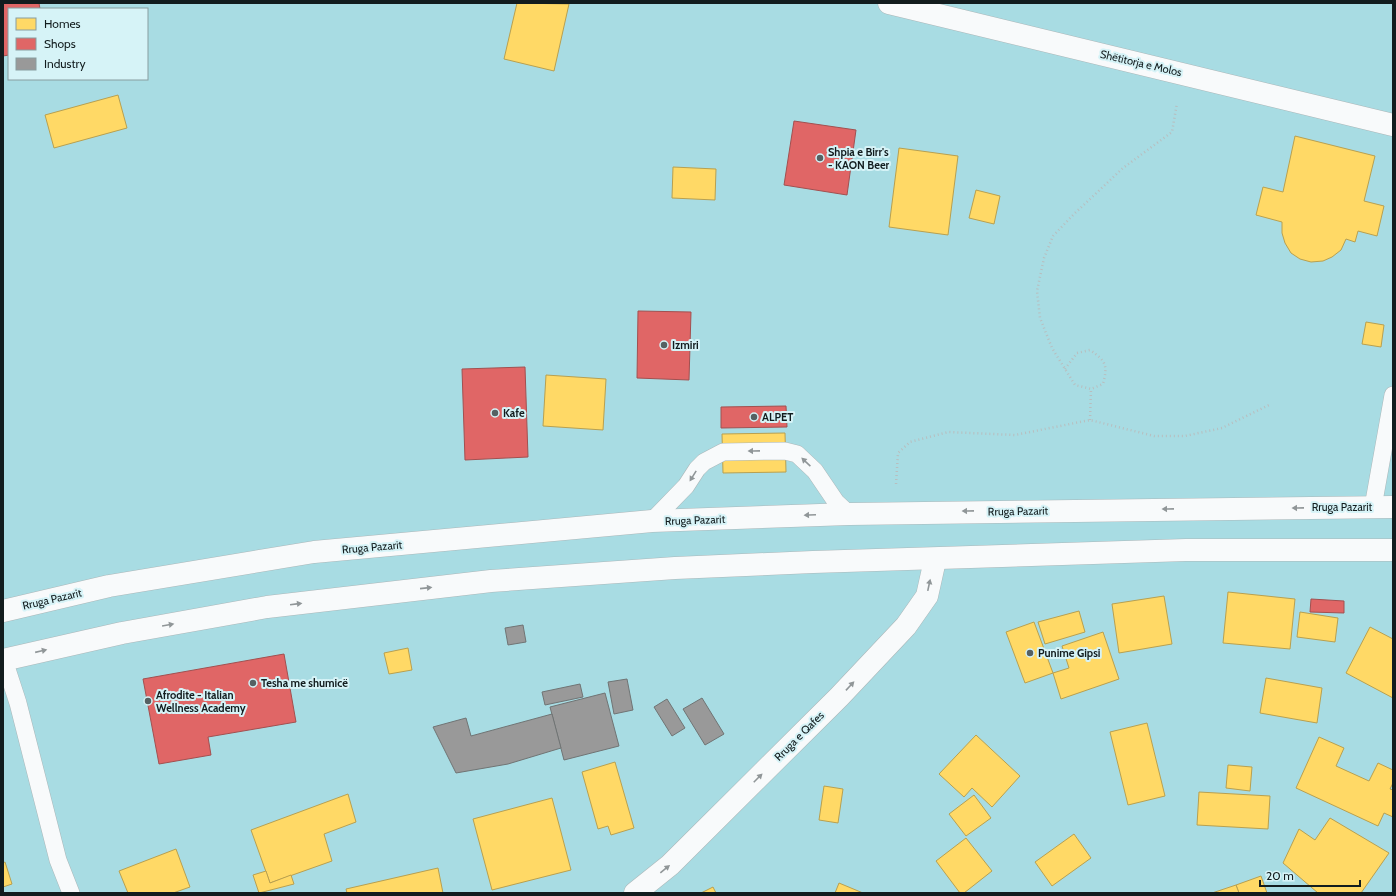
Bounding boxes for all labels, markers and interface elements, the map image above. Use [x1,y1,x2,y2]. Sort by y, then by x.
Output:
legend [8,8,148,80]
text: Homes [44,16,81,31]
text: Shops [44,36,76,51]
street label: Shëtitorja e Molos [1099,47,1184,79]
text: Industry [44,56,85,71]
place label: Shpia e Birr's - KAON Beer [828,145,890,172]
marker: Shpia e Birr's - KAON Beer [815,153,825,163]
place label: Izmiri [672,338,699,352]
marker: Izmiri [659,340,669,350]
place label: Kafe [503,406,525,420]
marker: Kafe [490,408,500,418]
place label: ALPET [762,410,793,424]
marker: ALPET [749,412,759,422]
one-way arrow [747,448,760,454]
one-way arrow [801,458,812,467]
one-way arrow [689,471,697,481]
street label: Rruga Pazarit [1312,500,1372,514]
street label: Rruga Pazarit [988,503,1049,519]
one-way arrow [1291,505,1304,511]
one-way arrow [1161,506,1174,512]
one-way arrow [962,508,974,515]
street label: Rruga Pazarit [665,512,726,528]
one-way arrow [803,512,816,518]
street label: Rruga Pazarit [341,537,403,557]
one-way arrow [927,579,933,591]
street label: Rruga Pazarit [21,585,83,613]
one-way arrow [419,585,432,591]
one-way arrow [290,601,303,607]
one-way arrow [162,622,174,628]
place label: Punime Gipsi [1038,646,1100,660]
one-way arrow [35,648,47,654]
marker: Punime Gipsi [1025,648,1035,658]
place label: Tesha me shumicë [261,676,348,690]
marker: Tesha me shumicë [248,678,258,688]
one-way arrow [845,681,854,690]
place label: Afrodite - Italian Wellness Academy [156,688,246,715]
marker: Afrodite - Italian Wellness Academy [143,696,153,706]
street label: Rruga e Qafes [771,708,827,764]
one-way arrow [753,773,763,783]
scale bar [1260,862,1360,888]
one-way arrow [660,864,671,873]
text: 20 m [1266,868,1294,883]

